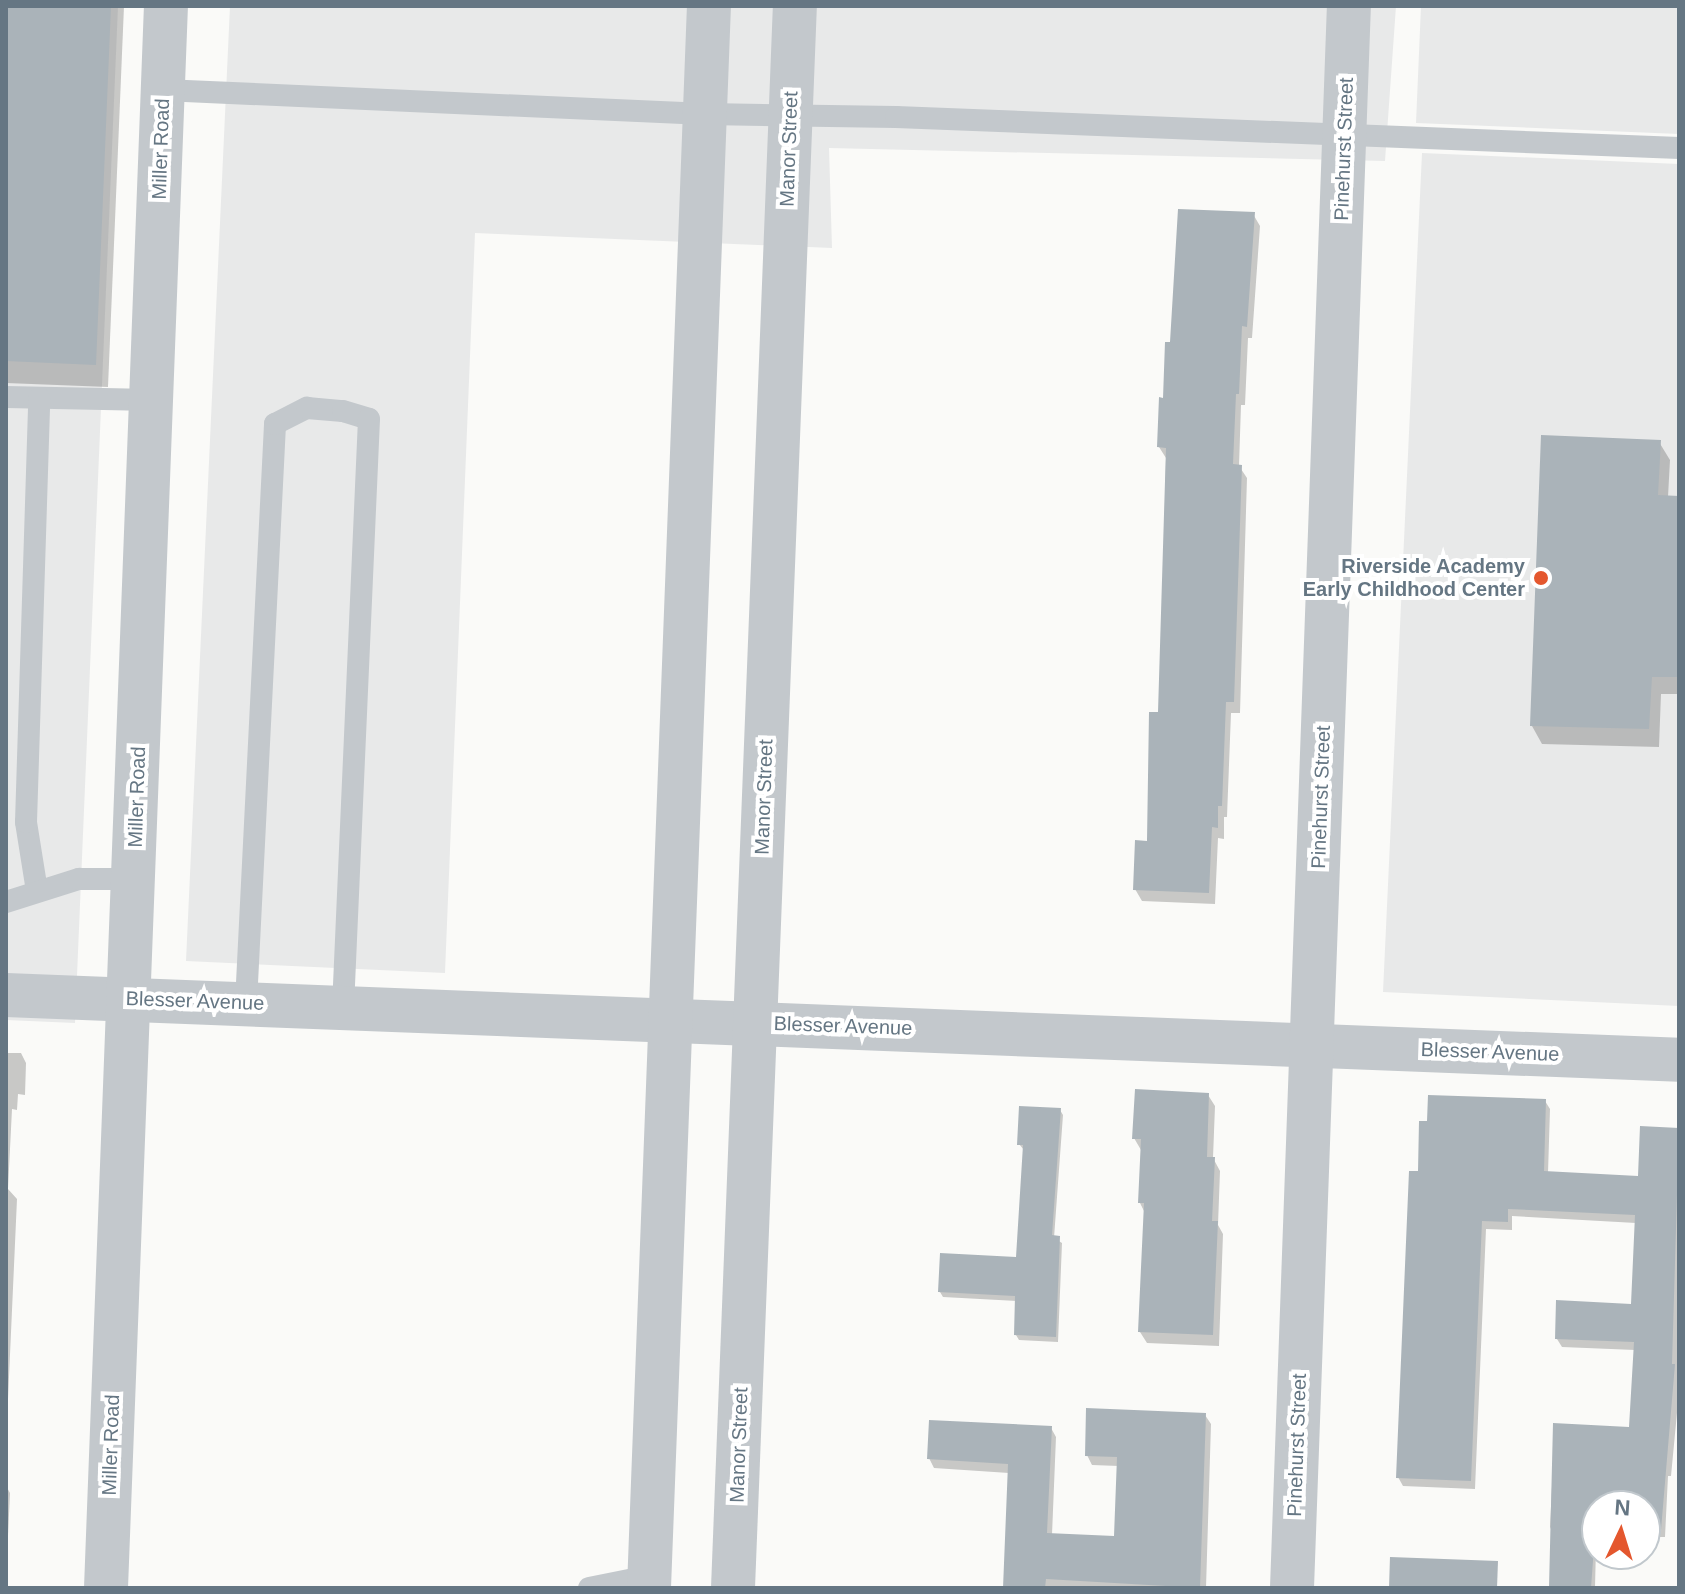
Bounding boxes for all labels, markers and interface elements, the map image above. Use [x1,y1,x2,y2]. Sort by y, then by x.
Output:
street label: Pinehurst Street [1330,77,1358,221]
street label: Manor Street [775,91,803,207]
street label: Miller Road [147,98,175,200]
place label: Riverside Academy Early Childhood Center [1303,554,1525,601]
marker: Riverside Academy Early Childhood Center [1532,569,1550,587]
street label: Pinehurst Street [1307,725,1335,869]
street label: Manor Street [750,739,778,855]
street label: Miller Road [123,746,151,848]
street label: Blesser Avenue [125,987,265,1015]
street label: Blesser Avenue [773,1012,913,1040]
street label: Blesser Avenue [1420,1038,1560,1066]
street label: Pinehurst Street [1283,1373,1311,1517]
street label: Manor Street [725,1387,753,1503]
street label: Miller Road [97,1394,125,1496]
north arrow [1581,1490,1661,1570]
text: N [1614,1495,1631,1521]

